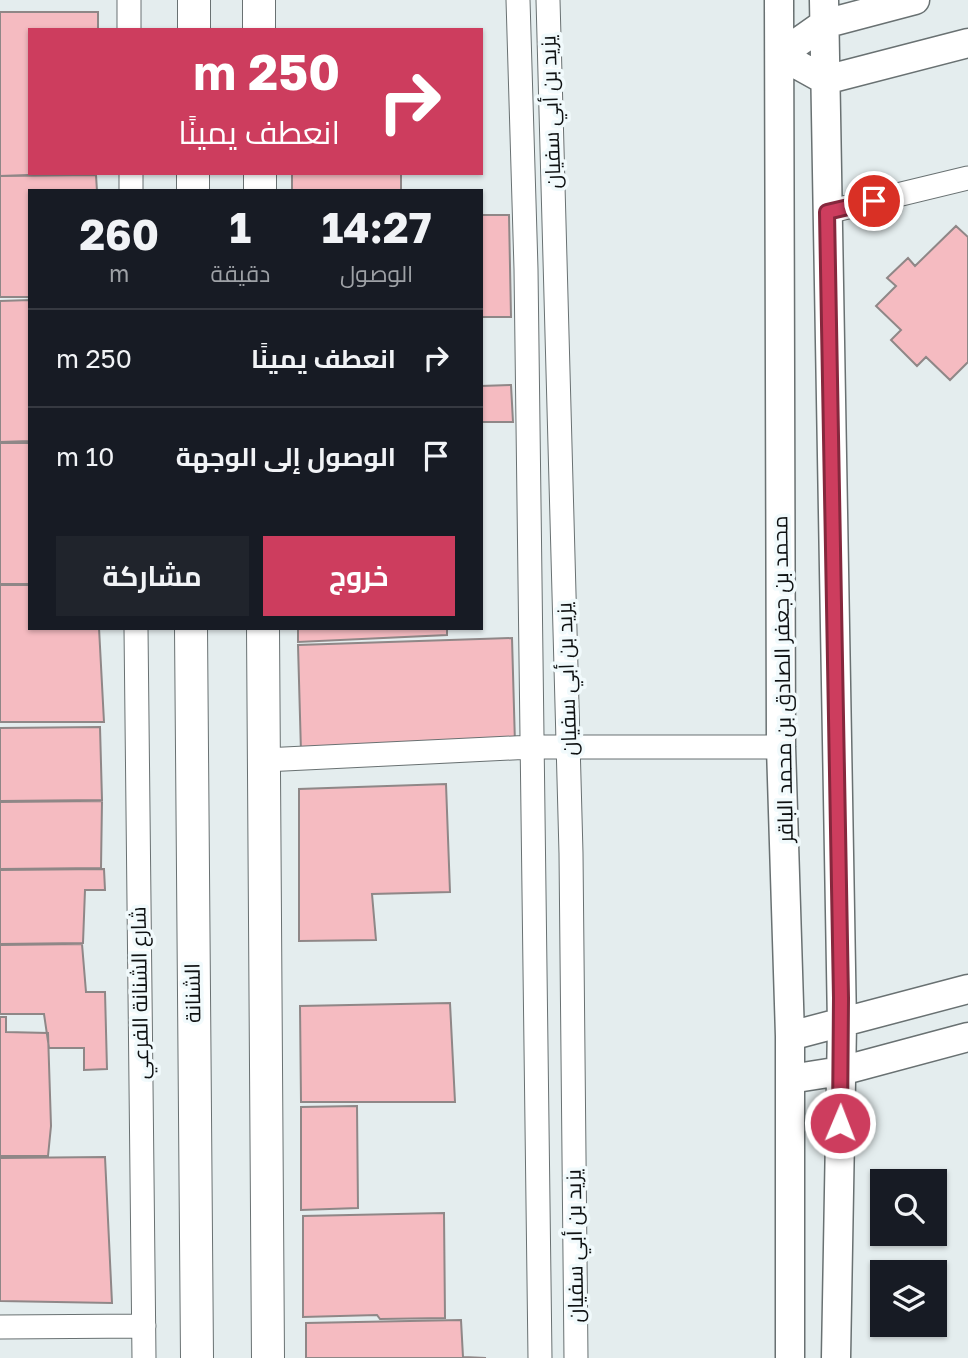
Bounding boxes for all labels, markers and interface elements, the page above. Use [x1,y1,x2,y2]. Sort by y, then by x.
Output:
street label: يزيد بن أبي سفيان [534,34,570,189]
text: 250 m [193,42,340,101]
icon: right [364,56,455,147]
text: انعطف يمينًا [178,113,340,151]
pin [844,171,904,231]
icon: arrive [855,182,893,220]
text: 1 [230,202,251,252]
text: 14:27 [322,202,432,252]
text: 260 [79,209,159,259]
text: m [109,259,129,287]
text: دقيقة [210,259,270,287]
text: الوصول [340,259,413,287]
icon: right [417,339,455,377]
text: 250 m [56,343,132,374]
text: انعطف يمينًا [251,343,396,374]
icon: arrive [417,437,455,475]
text: 10 m [56,441,114,472]
text: الوصول إلى الوجهة [176,441,396,472]
street label: محمد بن جعفر الصادق بن محمد الباقر [766,516,799,844]
button: مشاركة [56,536,249,616]
button: خروج [263,536,455,616]
street label: يزيد بن أبي سفيان [550,601,586,756]
street label: شارع الشنانة الفرعي [124,906,158,1080]
street label: الشنانة [178,963,206,1023]
position arrow [803,1086,877,1160]
street label: يزيد بن أبي سفيان [560,1169,592,1323]
map controls [870,1169,947,1337]
button: search [870,1169,947,1246]
button: layers [870,1260,947,1337]

